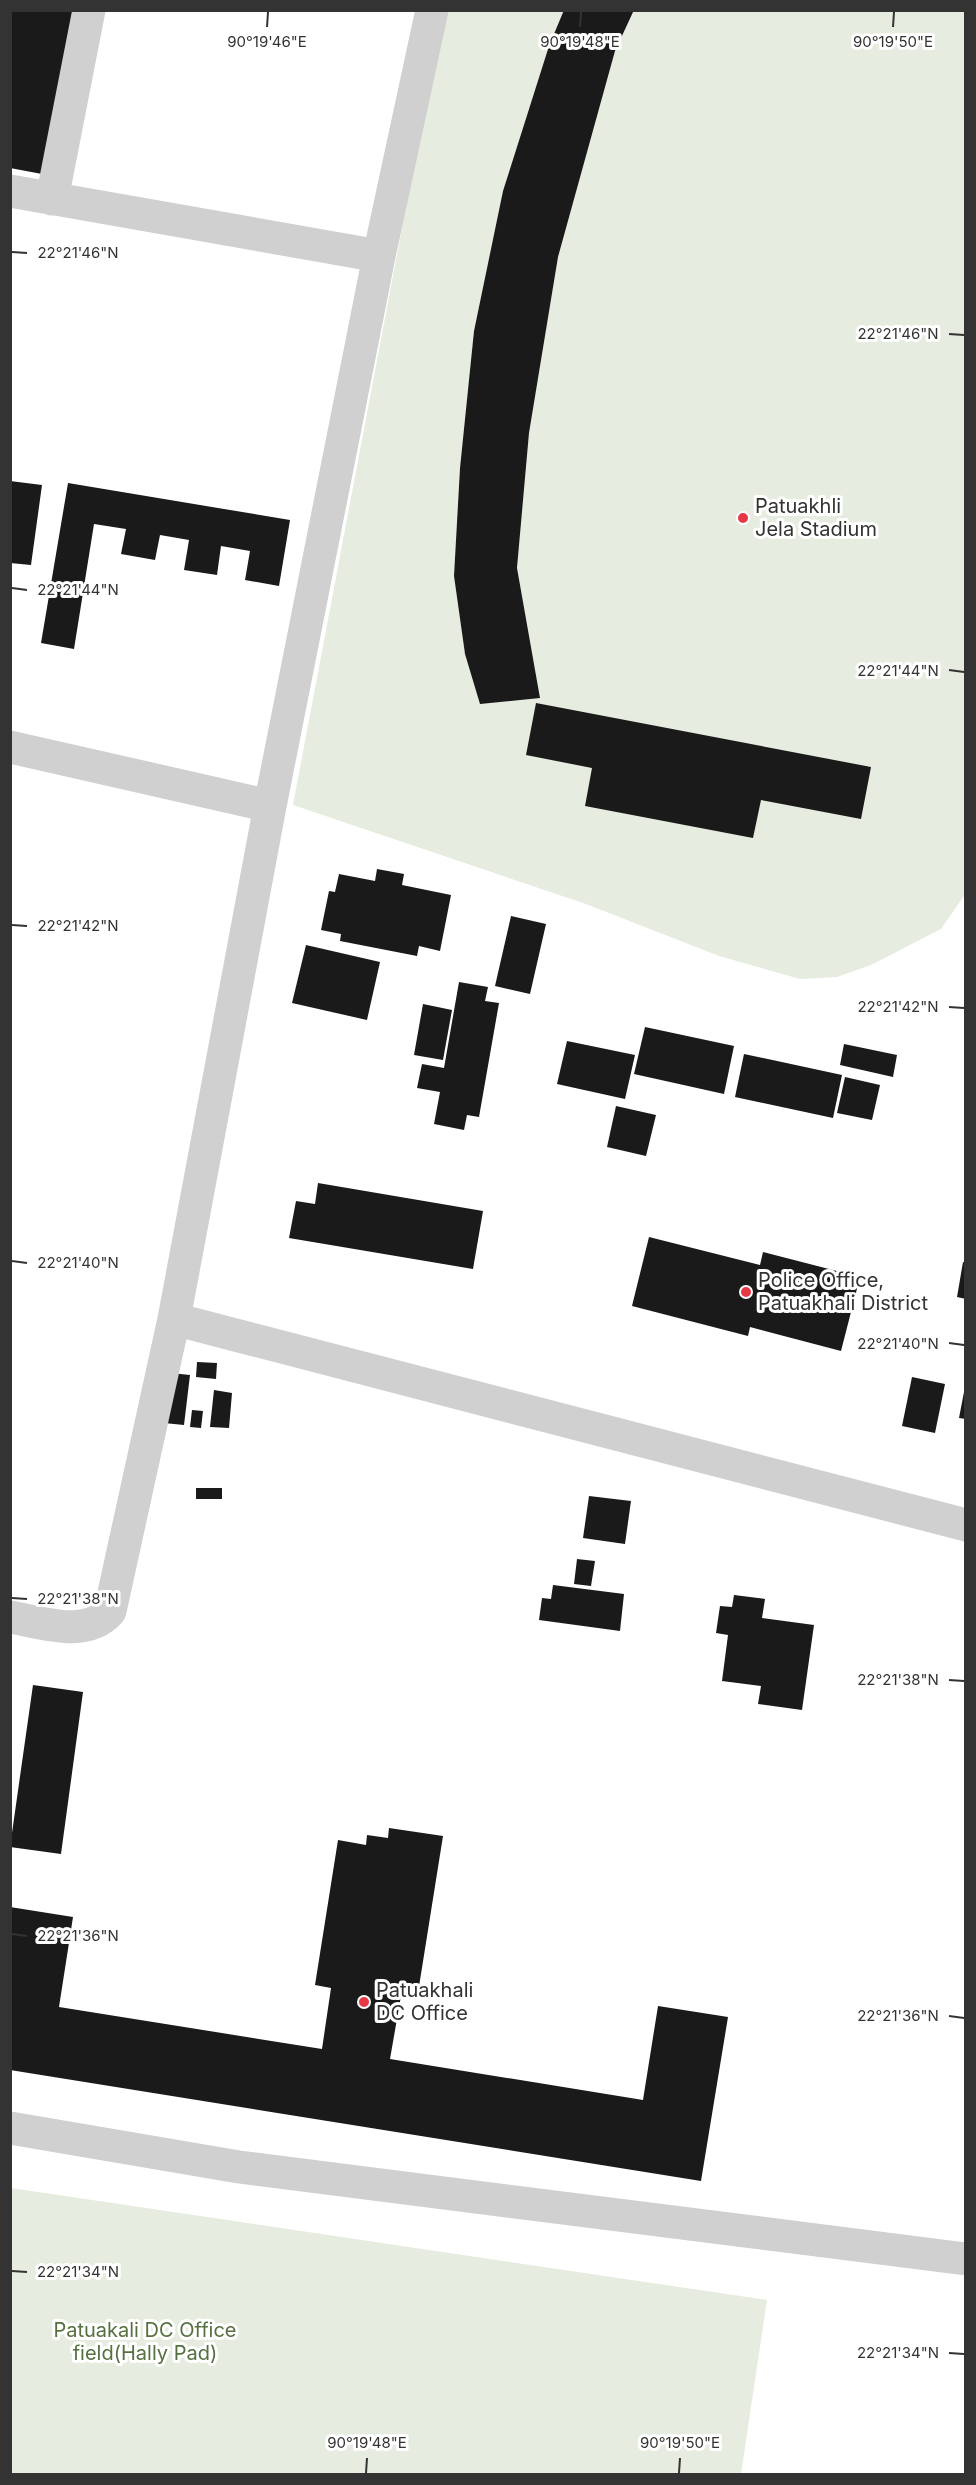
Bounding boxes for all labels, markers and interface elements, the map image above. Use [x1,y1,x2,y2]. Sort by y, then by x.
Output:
text: 90°19'46"E [227,32,307,51]
text: 90°19'48"E [540,32,620,51]
text: 90°19'50"E [853,32,933,51]
text: 22°21'46"N [37,243,119,262]
text: 22°21'46"N [857,324,939,343]
place label: Patuakhli Jela Stadium [755,494,877,541]
marker: Patuakhli Jela Stadium [736,511,750,525]
text: 22°21'44"N [37,580,119,599]
text: 22°21'44"N [857,661,939,680]
text: 22°21'42"N [37,916,119,935]
text: 22°21'42"N [857,997,939,1016]
text: 22°21'40"N [37,1253,119,1272]
place label: Police Office, Patuakhali District [758,1268,928,1315]
marker: Police Office, Patuakhali District [739,1285,753,1299]
text: 22°21'40"N [857,1334,939,1353]
text: 22°21'38"N [37,1589,119,1608]
text: 22°21'38"N [857,1670,939,1689]
text: 22°21'36"N [37,1926,119,1945]
place label: Patuakhali DC Office [376,1978,473,2025]
marker: Patuakhali DC Office [357,1995,371,2009]
text: 22°21'36"N [857,2006,939,2025]
text: 22°21'34"N [37,2262,119,2281]
park label: Patuakali DC Office field(Hally Pad) [53,2318,237,2365]
text: 22°21'34"N [857,2343,939,2362]
text: 90°19'48"E [327,2433,407,2452]
text: 90°19'50"E [640,2433,720,2452]

